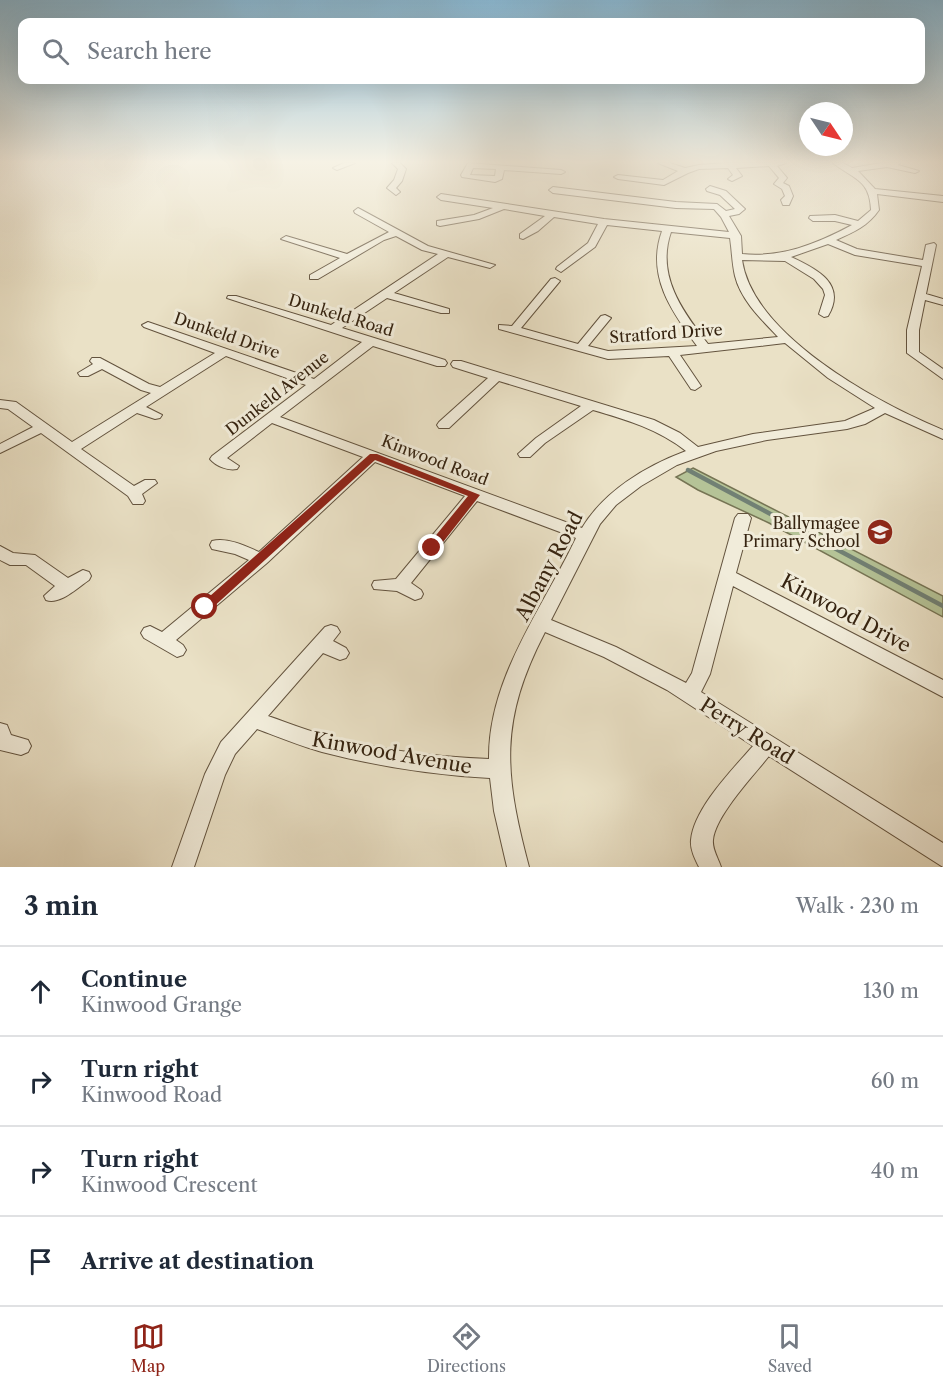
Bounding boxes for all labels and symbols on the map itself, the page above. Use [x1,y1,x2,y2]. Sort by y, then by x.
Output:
north arrow [799,102,853,156]
street label: Dunkeld Road [286,290,396,341]
street label: Dunkeld Drive [171,308,283,362]
street label: Stratford Drive [609,319,723,347]
street label: Dunkeld Avenue [221,346,333,439]
street label: Kinwood Road [379,430,492,490]
street label: Albany Road [510,507,588,626]
place label: Ballymagee Primary School [743,513,860,551]
school or university icon: Ballymagee Primary School [865,517,895,547]
route end [418,534,444,560]
street label: Kinwood Drive [777,569,915,657]
route start [191,593,217,619]
street label: Perry Road [696,693,798,769]
street label: Kinwood Avenue [310,727,474,779]

